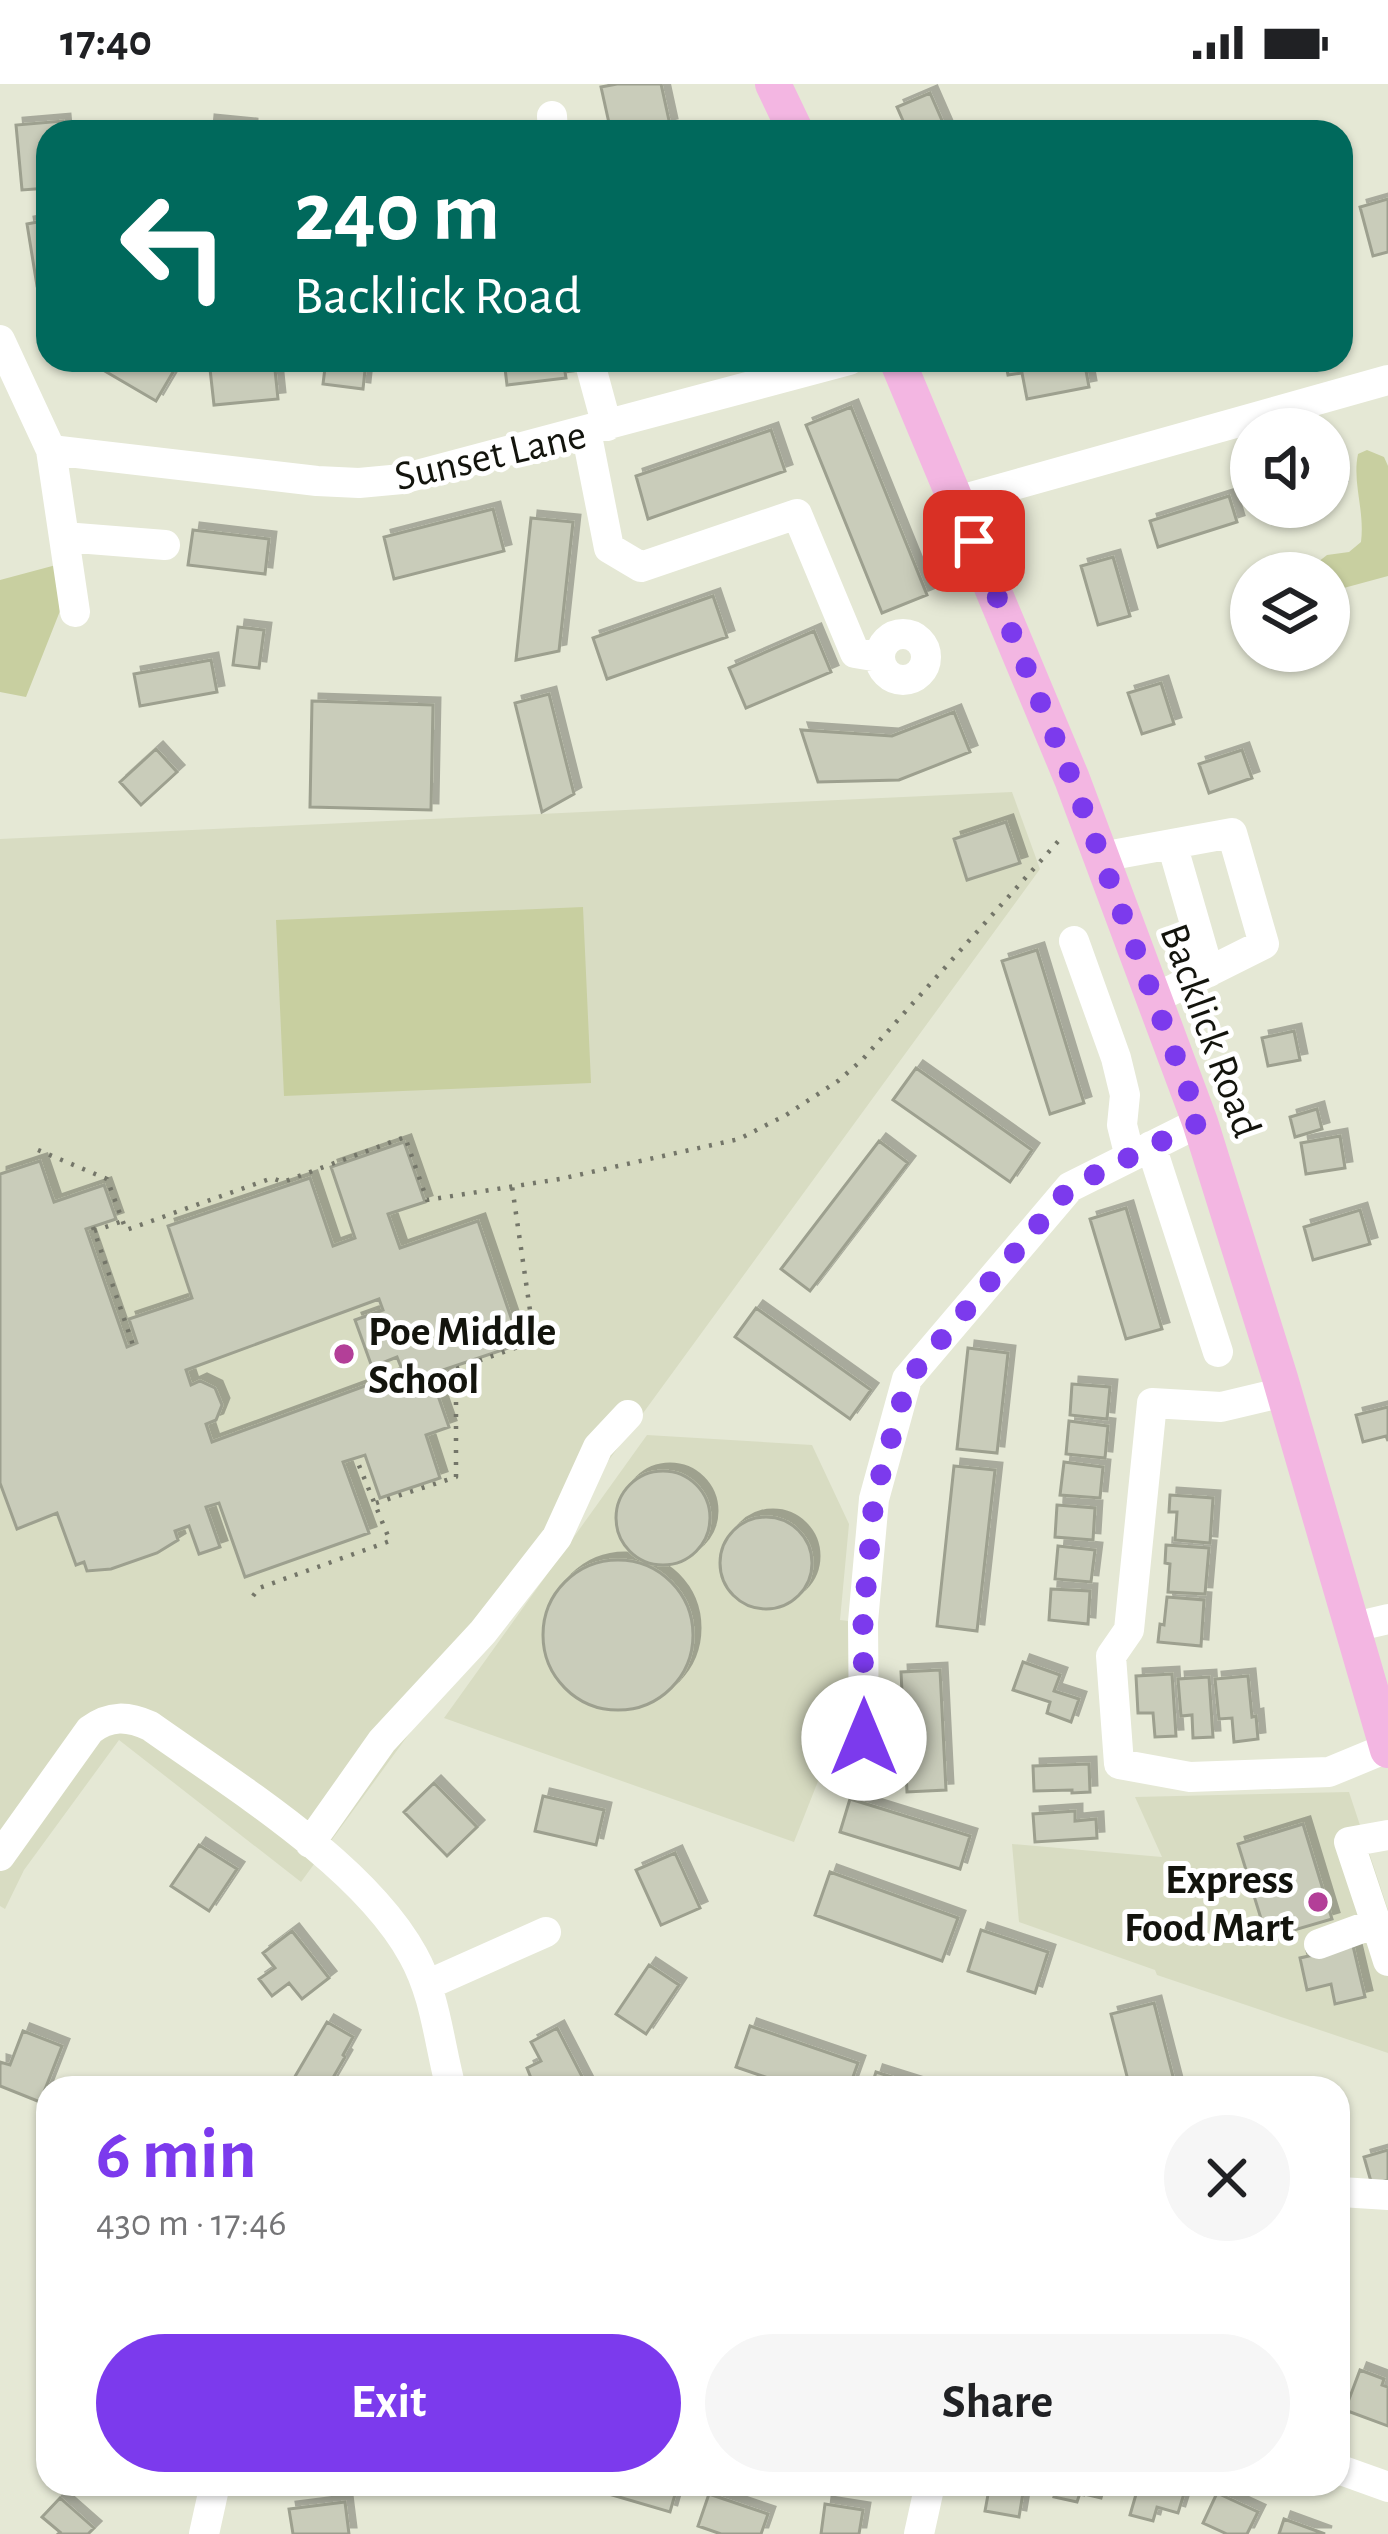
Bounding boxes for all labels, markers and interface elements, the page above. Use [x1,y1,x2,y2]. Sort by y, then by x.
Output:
text: 17:40 [60,19,152,64]
icon: left [96,168,252,324]
text: 240 m [294,172,500,256]
text: Backlick Road [294,270,581,324]
map controls [1230,408,1350,672]
button: sound [1230,408,1350,528]
street label: Sunset Lane [391,414,590,498]
pin [923,490,1025,592]
icon: arrive [941,508,1007,574]
button: layers [1230,552,1350,672]
street label: Backlick Road [1152,918,1268,1143]
place label: Poe Middle School [368,1311,556,1401]
marker: Poe Middle School [331,1341,357,1367]
position arrow [801,1675,927,1801]
place label: Express Food Mart [1124,1859,1294,1949]
marker: Express Food Mart [1305,1889,1331,1915]
button: close [1164,2115,1290,2241]
text: 6 min [96,2119,257,2191]
text: 430 m · 17:46 [96,2204,287,2243]
button: Exit [96,2334,681,2472]
button: Share [705,2334,1290,2472]

